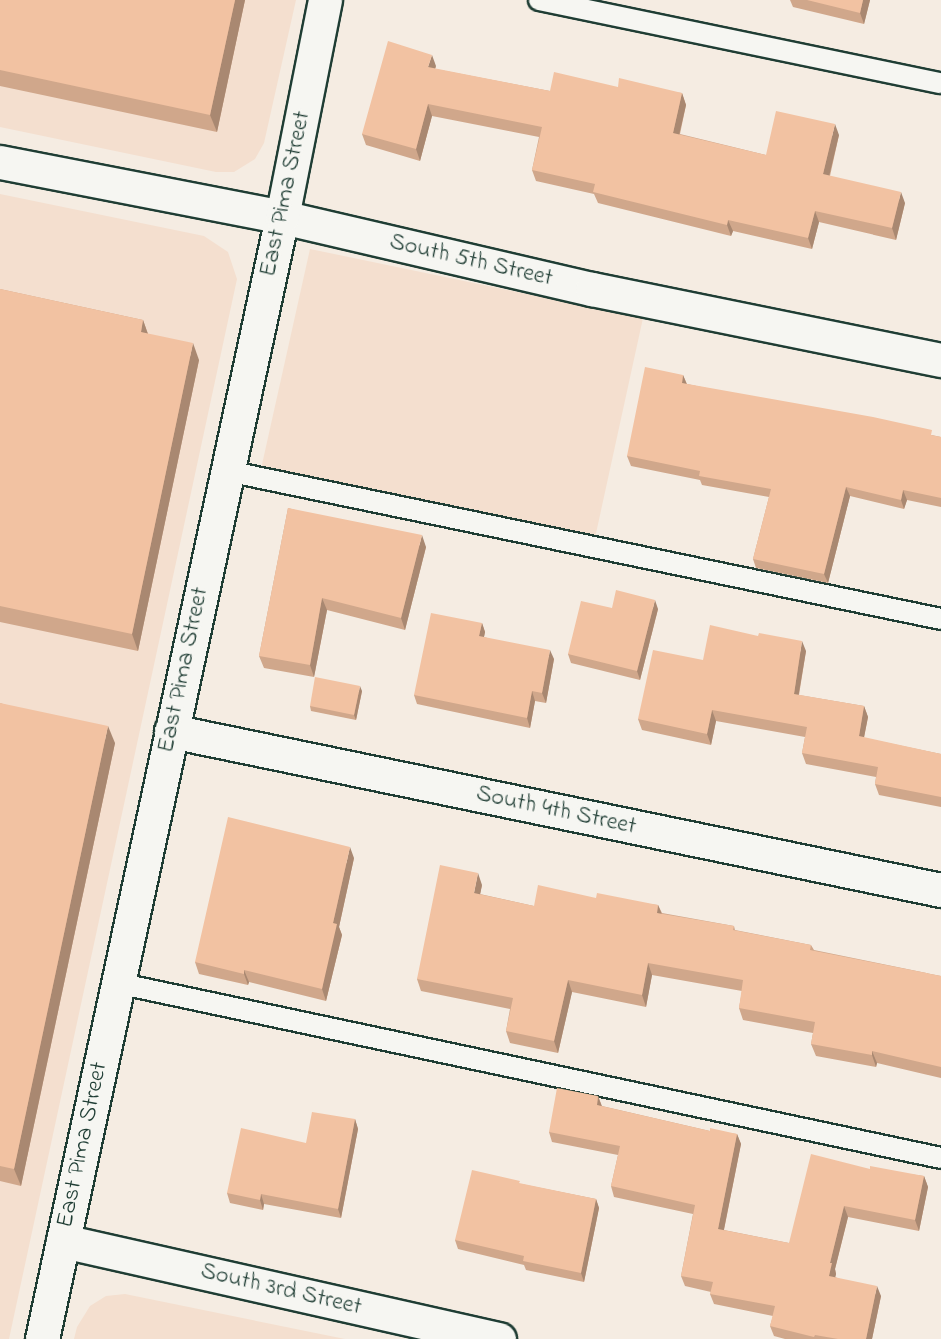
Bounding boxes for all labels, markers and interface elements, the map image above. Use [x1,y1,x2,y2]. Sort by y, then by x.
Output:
street label: East Pima Street [254,109,318,279]
street label: South 5th Street [387,228,555,294]
street label: East Pima Street [152,585,216,755]
street label: South 4th Street [473,780,639,842]
street label: East Pima Street [51,1060,115,1230]
street label: South 3rd Street [198,1257,364,1323]

